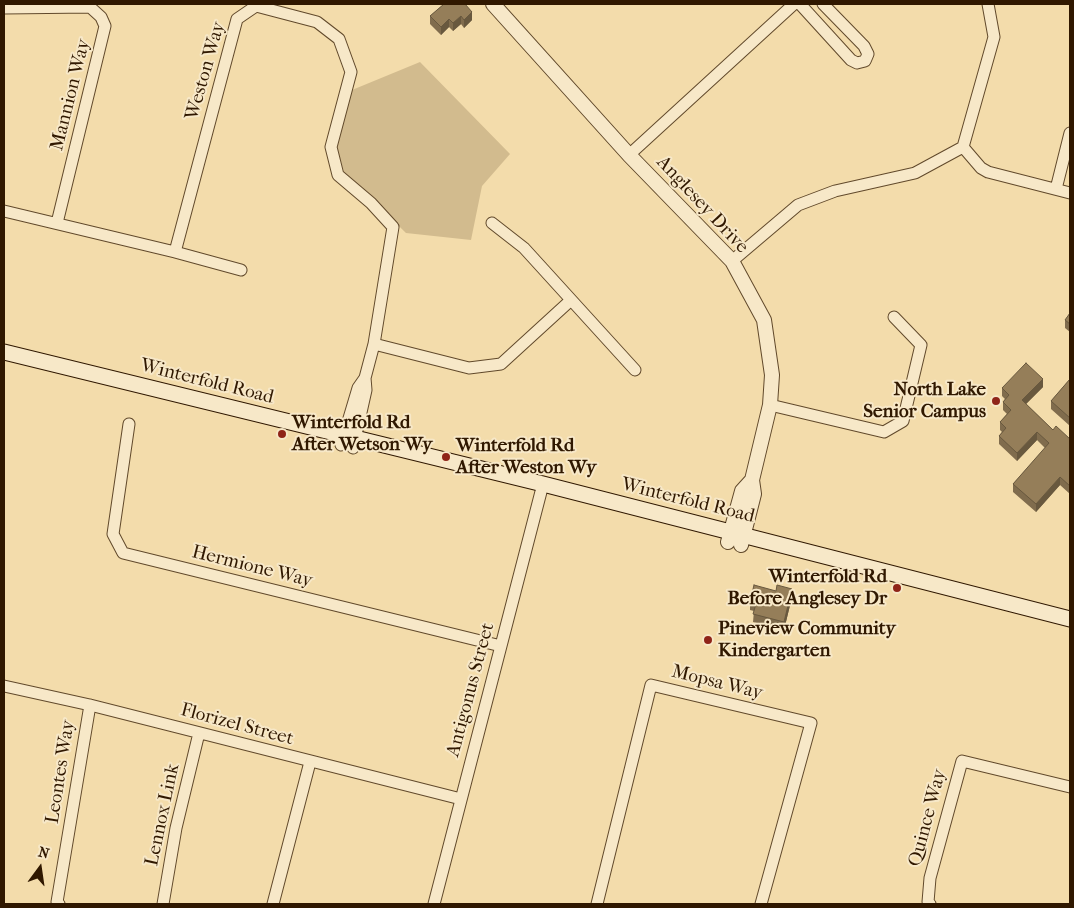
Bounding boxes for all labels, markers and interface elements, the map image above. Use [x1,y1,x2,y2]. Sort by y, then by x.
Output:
street label: Weston Way [181,19,231,123]
street label: Mannion Way [46,37,96,153]
street label: Anglesey Drive [651,152,753,258]
street label: Winterfold Road [138,354,276,410]
place label: North Lake Senior Campus [863,379,986,423]
marker: North Lake Senior Campus [990,395,1002,407]
place label: Winterfold Rd After Wetson Wy [292,412,432,456]
marker: Winterfold Rd After Wetson Wy [276,428,288,440]
place label: Winterfold Rd After Weston Wy [456,435,596,479]
marker: Winterfold Rd After Weston Wy [440,451,452,463]
street label: Winterfold Road [619,473,757,529]
street label: Hermione Way [189,541,315,593]
place label: Winterfold Rd Before Anglesey Dr [727,566,887,610]
marker: Winterfold Rd Before Anglesey Dr [891,582,903,594]
place label: Pineview Community Kindergarten [718,618,896,662]
street label: Antigonus Street [442,620,500,760]
marker: Pineview Community Kindergarten [702,634,714,646]
street label: Mopsa Way [669,661,765,705]
street label: Florizel Street [178,699,296,751]
street label: Leontes Way [42,719,80,825]
street label: Lennox Link [141,762,185,868]
street label: Quince Way [904,767,952,869]
north arrow [15,843,65,893]
text: N [37,843,51,862]

